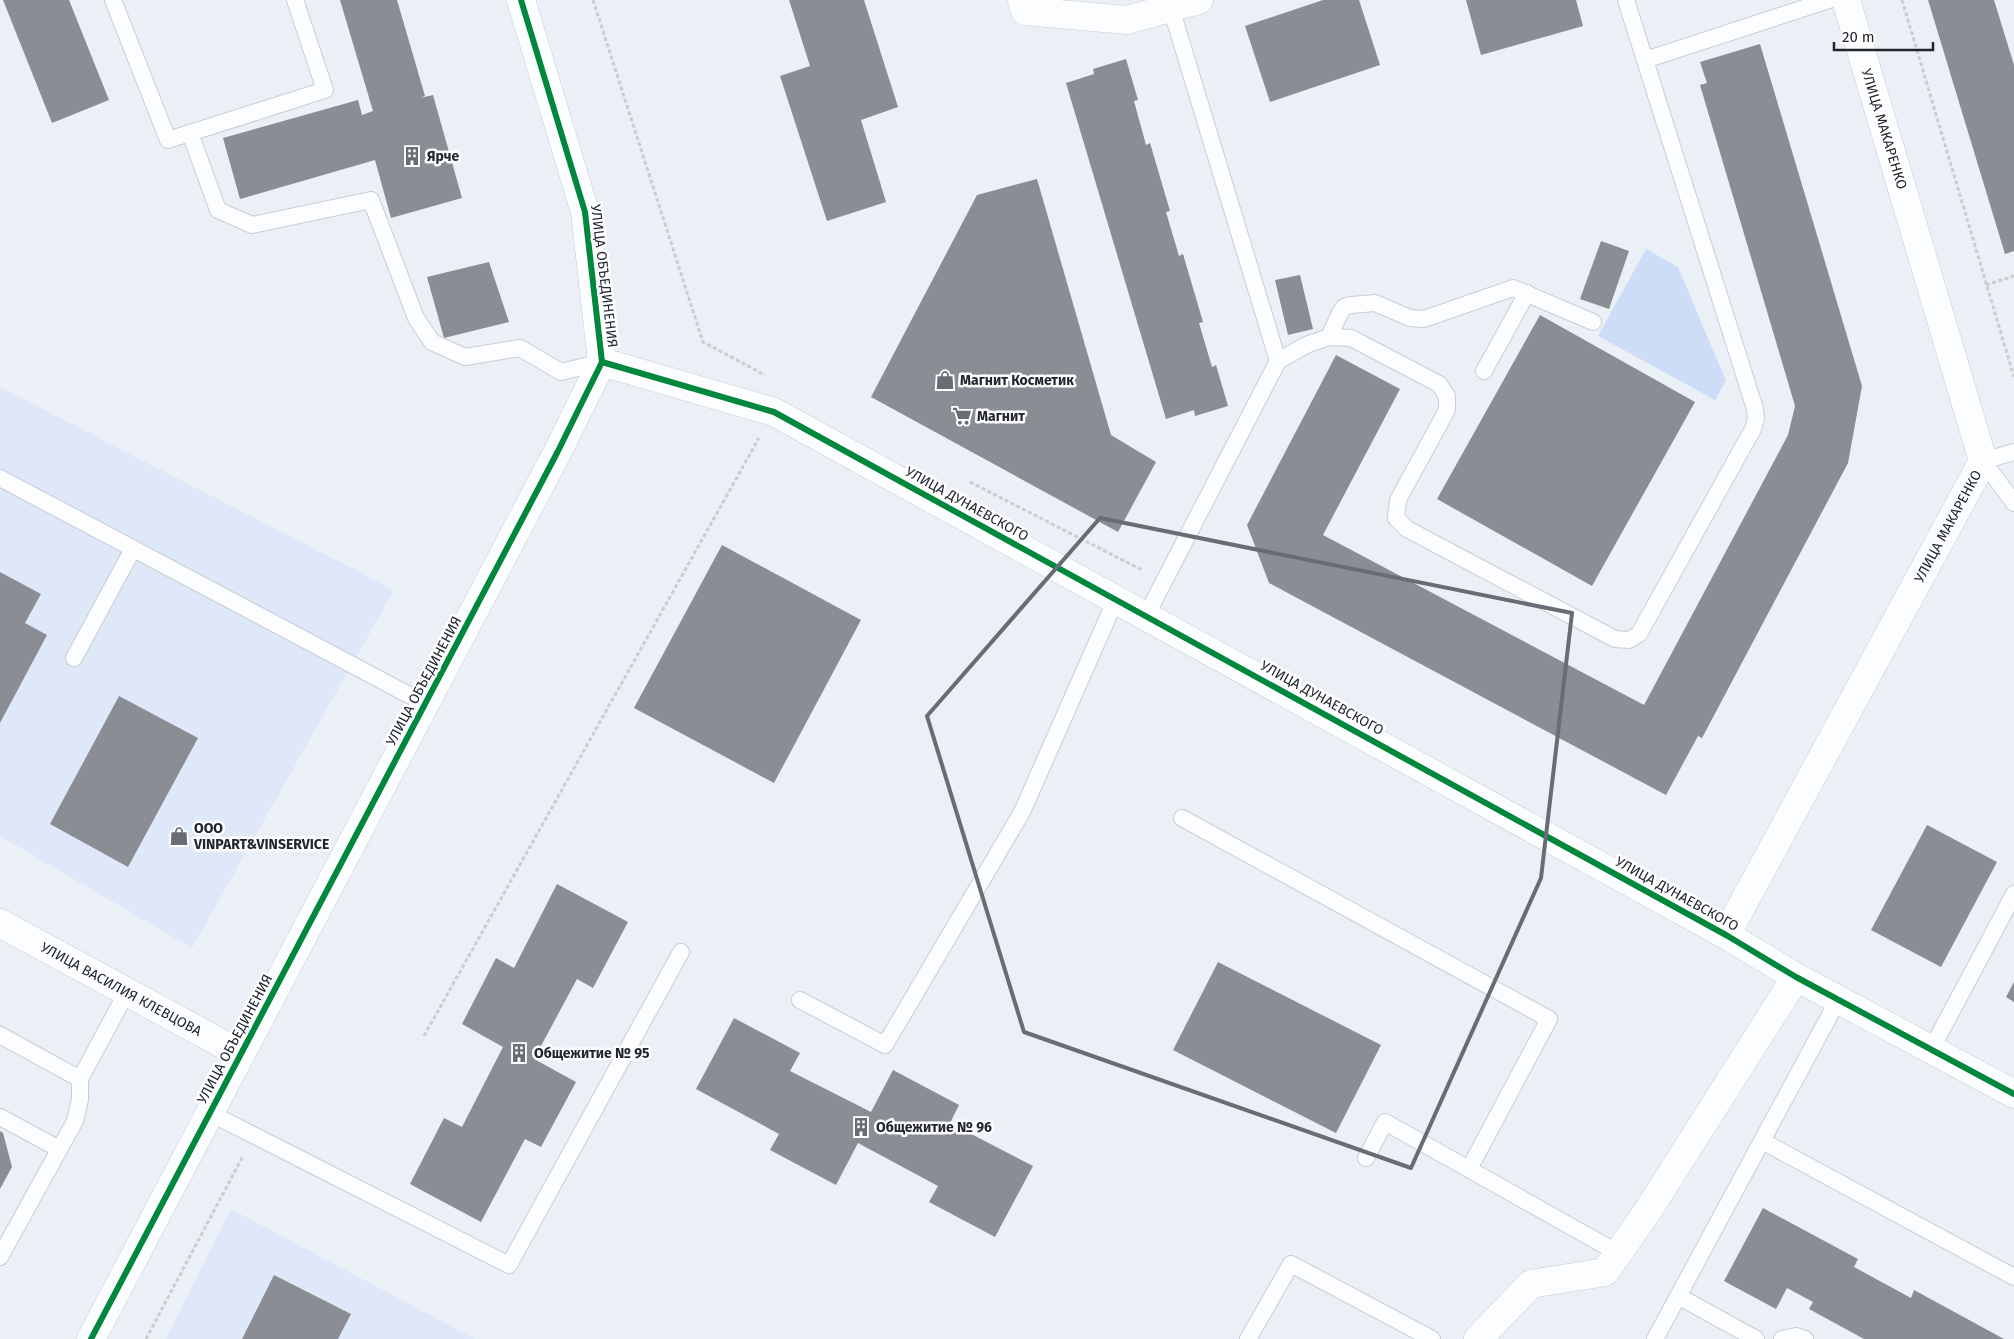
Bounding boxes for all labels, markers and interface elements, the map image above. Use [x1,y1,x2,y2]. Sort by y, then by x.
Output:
scale bar [1834,20,1933,52]
text: 20 m [1842,28,1875,46]
street label: УЛИЦА МАКАРЕНКО [1858,67,1910,191]
building icon: Ярче [401,145,423,167]
place label: Ярче [427,148,460,165]
street label: УЛИЦА ОБЪЕДИНЕНИЯ [587,203,621,349]
shop icon: Магнит Косметик [934,369,956,391]
place label: Магнит Косметик [960,372,1074,389]
supermarket icon: Магнит [951,405,973,427]
place label: Магнит [977,408,1025,425]
street label: УЛИЦА ДУНАЕВСКОГО [902,463,1032,545]
street label: УЛИЦА МАКАРЕНКО [1910,467,1985,585]
street label: УЛИЦА ОБЪЕДИНЕНИЯ [383,613,465,749]
street label: УЛИЦА ДУНАЕВСКОГО [1257,657,1387,739]
place label: ООО VINPART&VINSERVICE [193,820,329,853]
shop icon: ООО VINPART&VINSERVICE [168,825,190,847]
street label: УЛИЦА ДУНАЕВСКОГО [1612,853,1742,935]
street label: УЛИЦА ВАСИЛИЯ КЛЕВЦОВА [38,938,205,1040]
street label: УЛИЦА ОБЪЕДИНЕНИЯ [194,971,276,1107]
building icon: Общежитие № 95 [508,1042,530,1064]
place label: Общежитие № 95 [534,1045,650,1062]
building icon: Общежитие № 96 [850,1116,872,1138]
place label: Общежитие № 96 [876,1119,992,1136]

